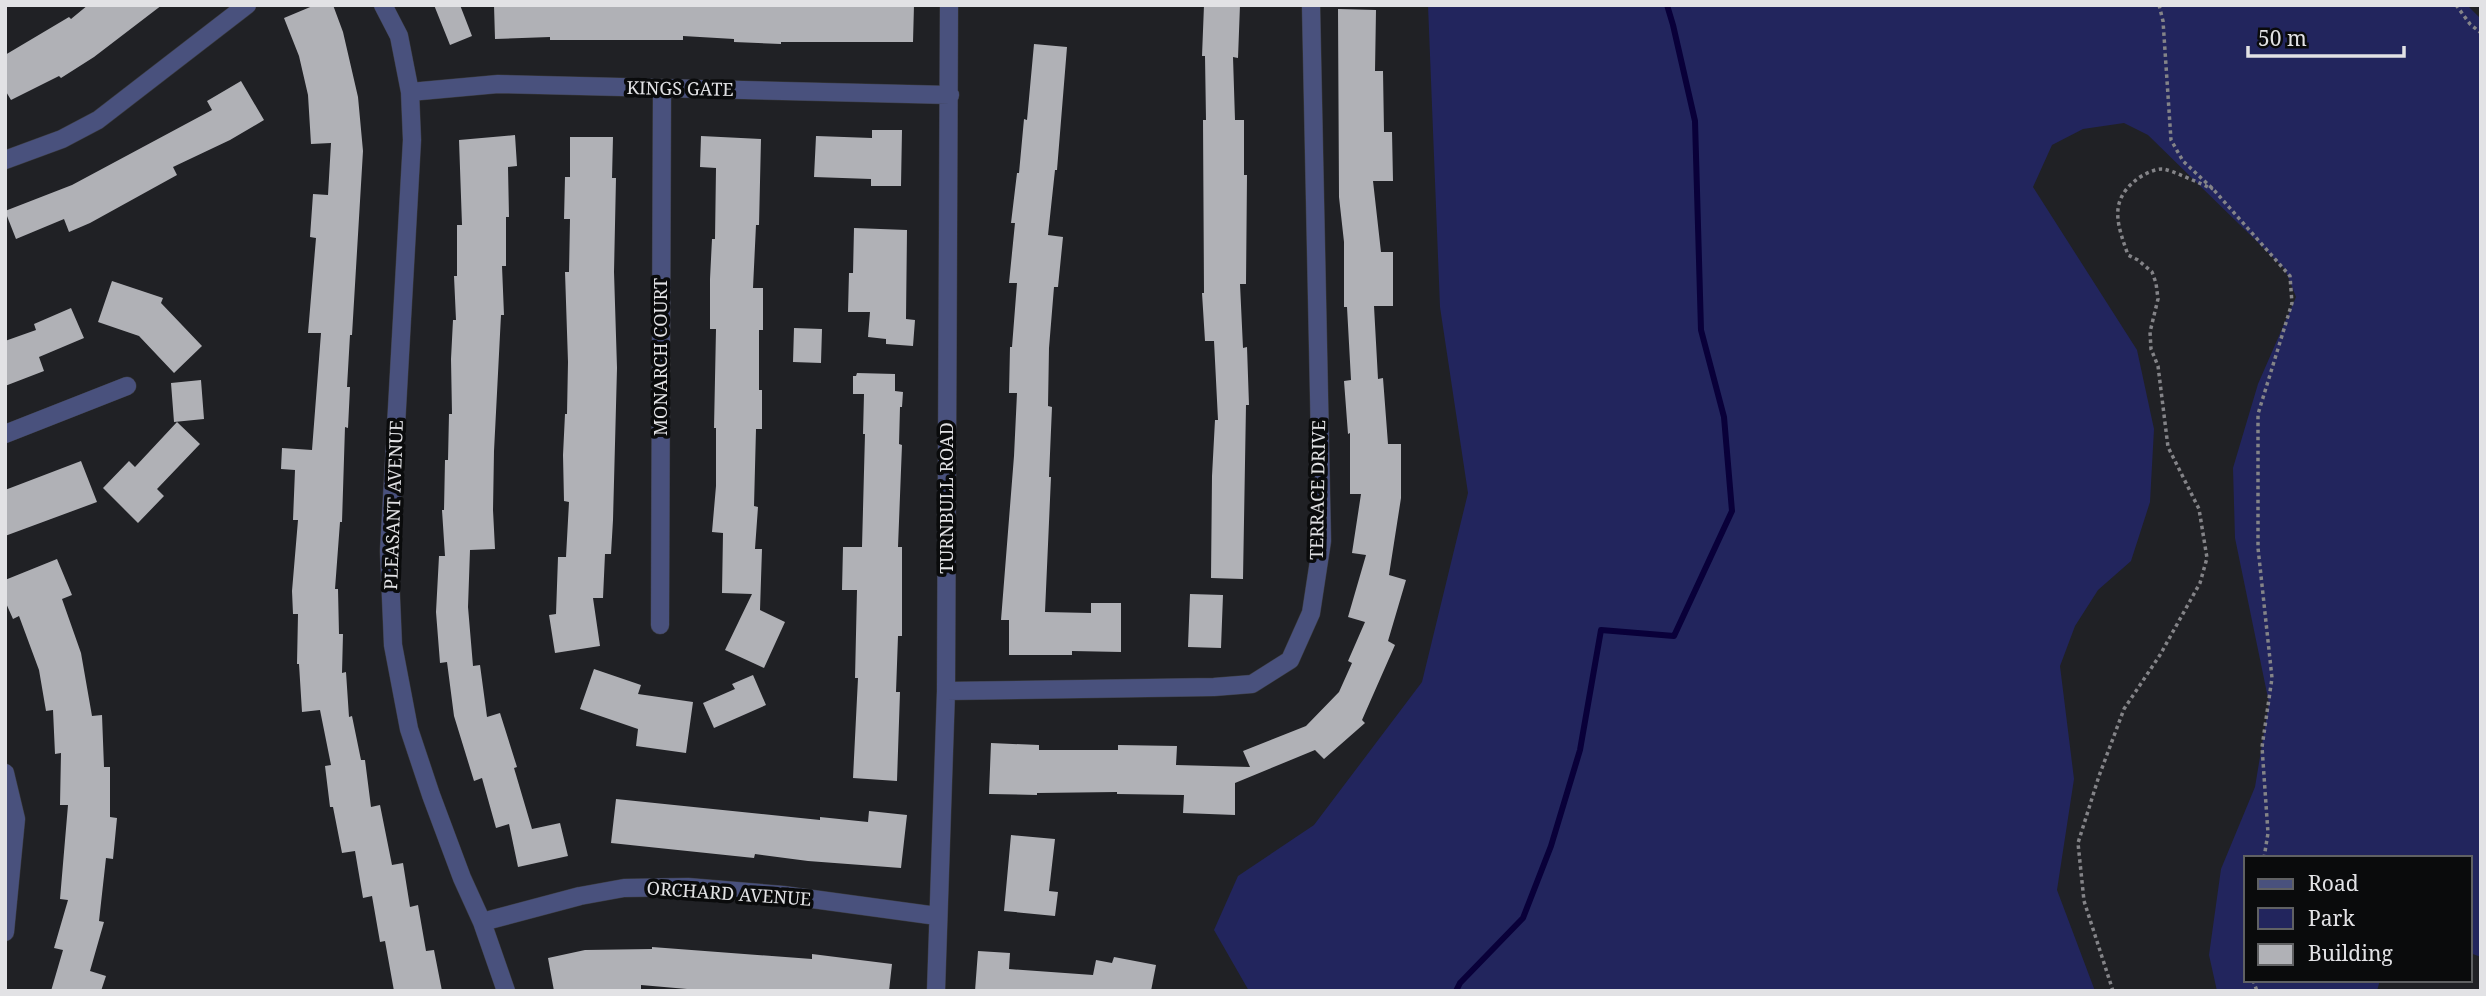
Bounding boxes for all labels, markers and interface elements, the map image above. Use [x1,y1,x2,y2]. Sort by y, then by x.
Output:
scale bar [2248,14,2404,58]
text: 50 m [2258,24,2307,52]
street label: KINGS GATE [626,75,734,101]
street label: MONARCH COURT [648,278,672,436]
street label: PLEASANT AVENUE [378,420,408,590]
street label: TERRACE DRIVE [1304,420,1330,560]
street label: TURNBULL ROAD [934,422,958,574]
legend [2244,856,2472,982]
text: Road [2308,869,2359,897]
street label: ORCHARD AVENUE [646,875,812,911]
text: Park [2308,904,2355,932]
text: Building [2308,939,2393,967]

